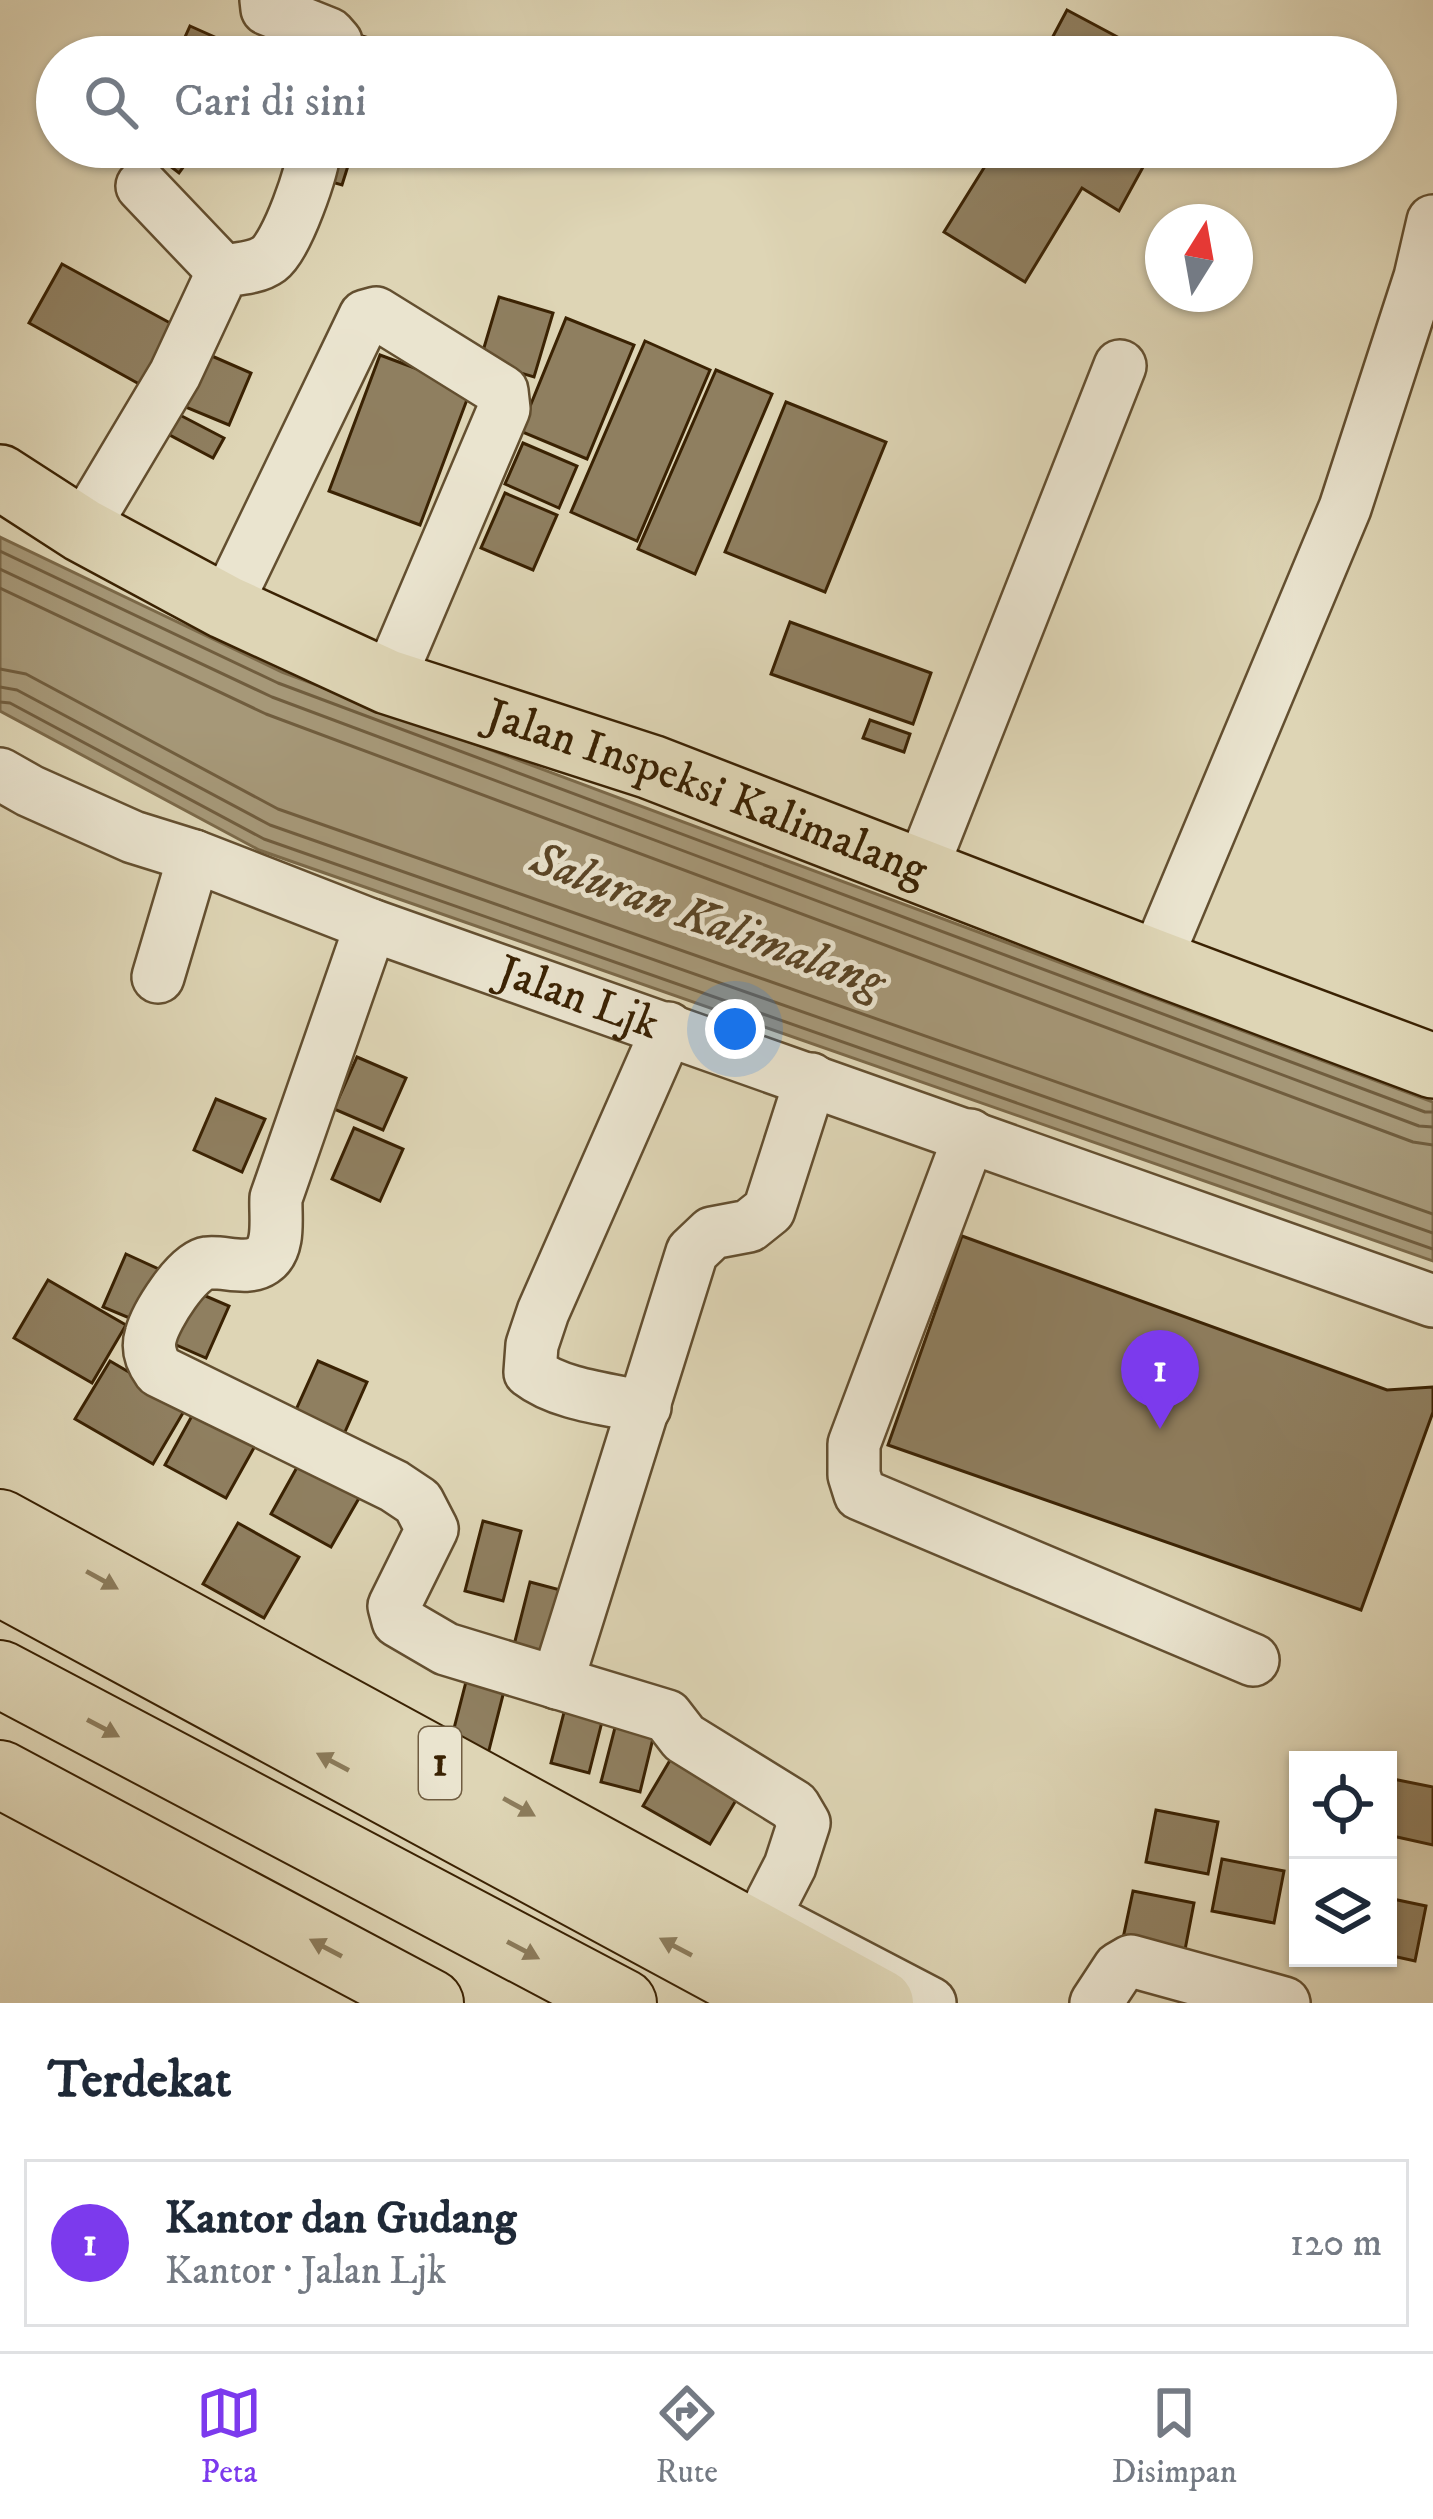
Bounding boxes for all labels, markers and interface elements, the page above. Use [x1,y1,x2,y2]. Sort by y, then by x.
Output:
search box [36,36,1397,168]
icon: search [78,69,144,135]
text: Cari di sini [174,74,366,130]
north arrow [1145,204,1253,312]
street label: Jalan Inspeksi Kalimalang [475,686,935,899]
water label: Saluran Kalimalang [521,829,895,1014]
street label: Jalan Ljk [486,943,667,1053]
your location [705,999,765,1059]
pin: 1 [1121,1330,1199,1429]
one-way arrow [85,1569,120,1590]
one-way arrow [86,1718,121,1738]
road number: 1 [419,1727,461,1799]
map controls [1289,1751,1397,1967]
button: locate [1289,1751,1397,1859]
one-way arrow [315,1752,350,1773]
one-way arrow [502,1795,535,1816]
button: layers [1289,1859,1397,1967]
one-way arrow [658,1937,693,1958]
one-way arrow [309,1938,344,1959]
one-way arrow [505,1939,540,1960]
text: Terdekat [48,2049,231,2113]
text: Kantor dan Gudang [165,2191,516,2247]
text: 1 [83,2219,97,2268]
text: 120 m [1290,2219,1382,2268]
text: Kantor · Jalan Ljk [165,2247,446,2296]
tab: Peta [196,2380,262,2493]
tab: Rute [654,2380,720,2493]
tab: Disimpan [1112,2380,1237,2493]

